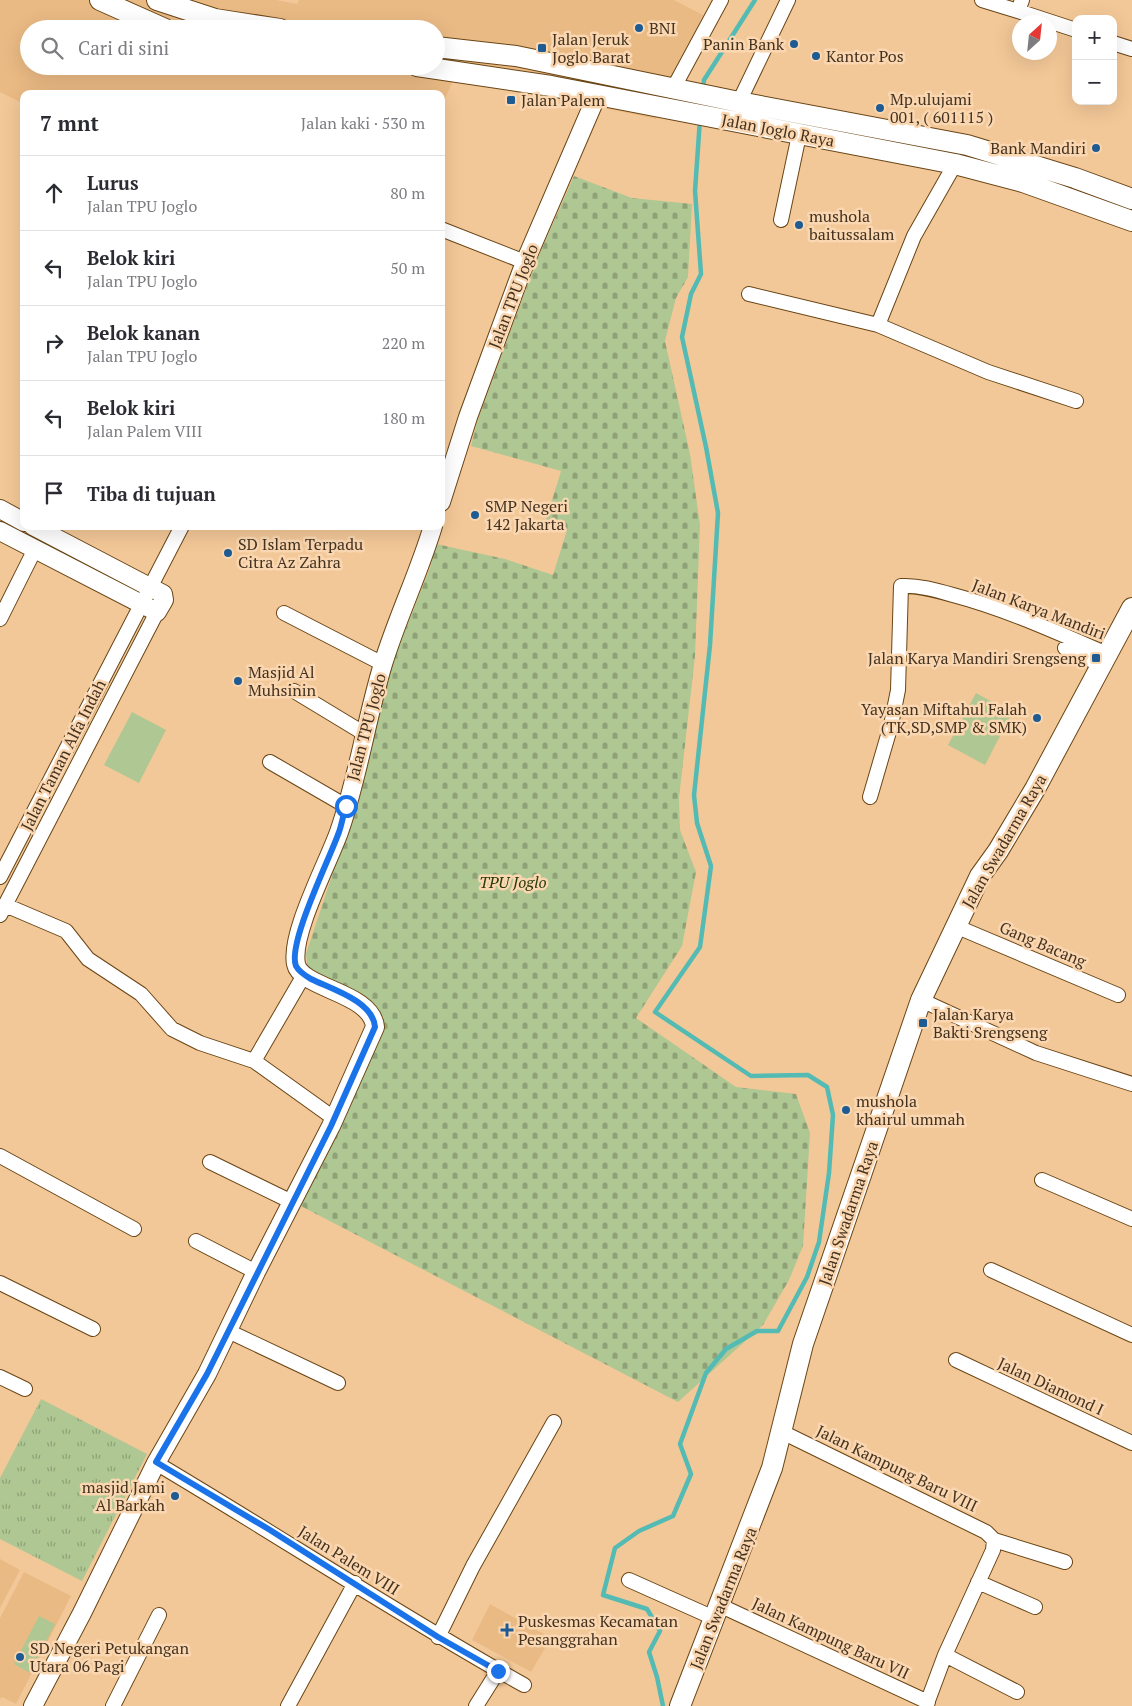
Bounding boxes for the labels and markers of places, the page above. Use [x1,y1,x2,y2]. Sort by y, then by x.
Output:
place label: BNI [649,17,676,39]
marker: BNI [633,22,645,34]
place label: Jalan Jeruk Joglo Barat [552,28,630,68]
place label: Panin Bank [703,33,785,55]
marker: Panin Bank [788,38,800,50]
marker: Jalan Jeruk Joglo Barat [536,42,548,54]
place label: Kantor Pos [826,45,904,67]
marker: Kantor Pos [810,50,822,62]
place label: Mp.ulujami 001, ( 601115 ) [890,88,993,128]
place label: Jalan Palem [521,89,605,111]
marker: Jalan Palem [505,94,517,106]
marker: Mp.ulujami 001, ( 601115 ) [874,102,886,114]
place label: Bank Mandiri [990,137,1086,159]
marker: Bank Mandiri [1090,142,1102,154]
place label: mushola baitussalam [809,205,895,245]
marker: mushola baitussalam [793,219,805,231]
place label: SMP Negeri 142 Jakarta [485,495,568,535]
marker: SMP Negeri 142 Jakarta [469,509,481,521]
place label: SD Islam Terpadu Citra Az Zahra [238,533,363,573]
marker: SD Islam Terpadu Citra Az Zahra [222,547,234,559]
place label: Jalan Karya Mandiri Srengseng [868,647,1087,669]
marker: Jalan Karya Mandiri Srengseng [1090,652,1102,664]
place label: Masjid Al Muhsinin [248,661,317,701]
marker: Masjid Al Muhsinin [232,675,244,687]
place label: Yayasan Miftahul Falah (TK,SD,SMP & SMK) [861,698,1028,738]
marker: Yayasan Miftahul Falah (TK,SD,SMP & SMK) [1031,712,1043,724]
place label: Jalan Karya Bakti Srengseng [933,1003,1048,1043]
marker: Jalan Karya Bakti Srengseng [917,1017,929,1029]
place label: mushola khairul ummah [856,1090,965,1130]
marker: mushola khairul ummah [840,1104,852,1116]
place label: masjid Jami Al Barkah [82,1476,166,1516]
marker: masjid Jami Al Barkah [169,1490,181,1502]
place label: Puskesmas Kecamatan Pesanggrahan [518,1610,678,1650]
marker: Puskesmas Kecamatan Pesanggrahan [500,1623,514,1637]
place label: SD Negeri Petukangan Utara 06 Pagi [30,1637,189,1677]
marker: SD Negeri Petukangan Utara 06 Pagi [14,1651,26,1663]

